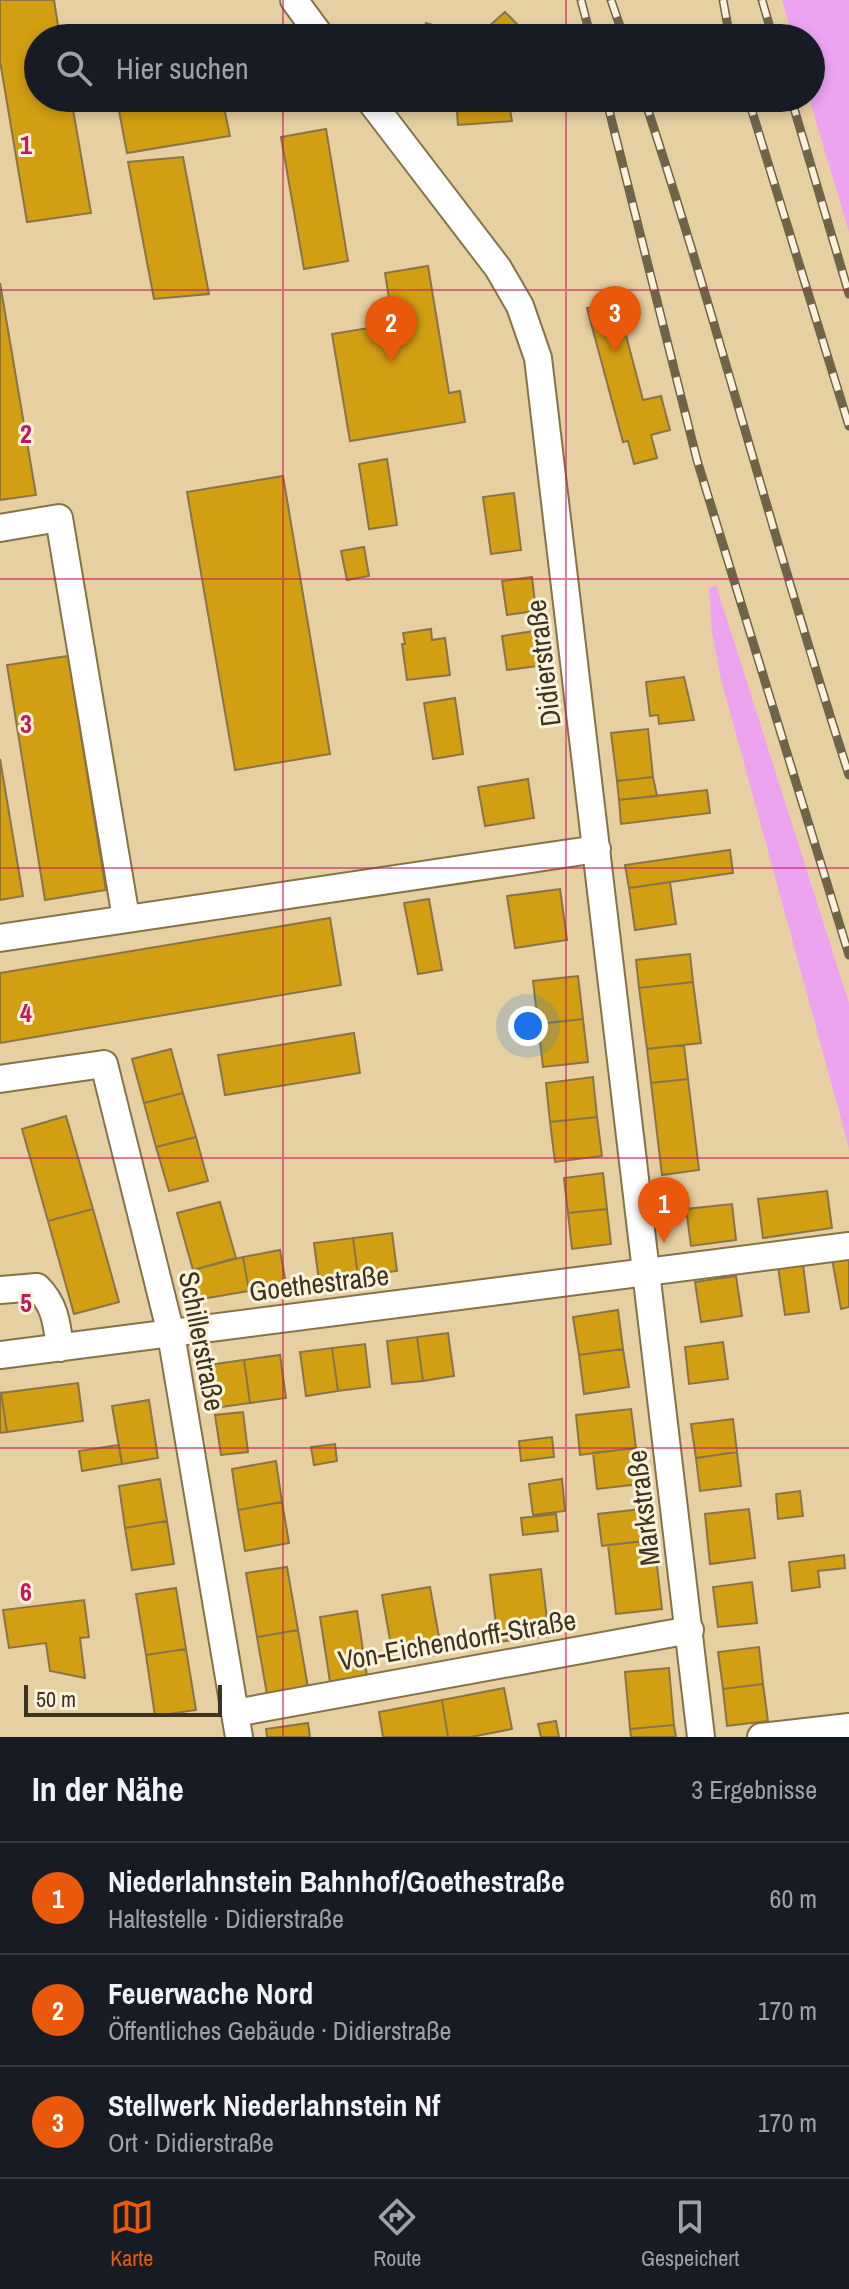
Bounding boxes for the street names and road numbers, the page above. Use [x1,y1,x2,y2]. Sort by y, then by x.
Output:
street label: Didierstraße [516,597,570,729]
street label: Goethestraße [247,1256,391,1310]
street label: Schillerstraße [170,1268,234,1414]
street label: Markstraße [617,1448,669,1568]
street label: Von-Eichendorff-Straße [335,1600,579,1680]

